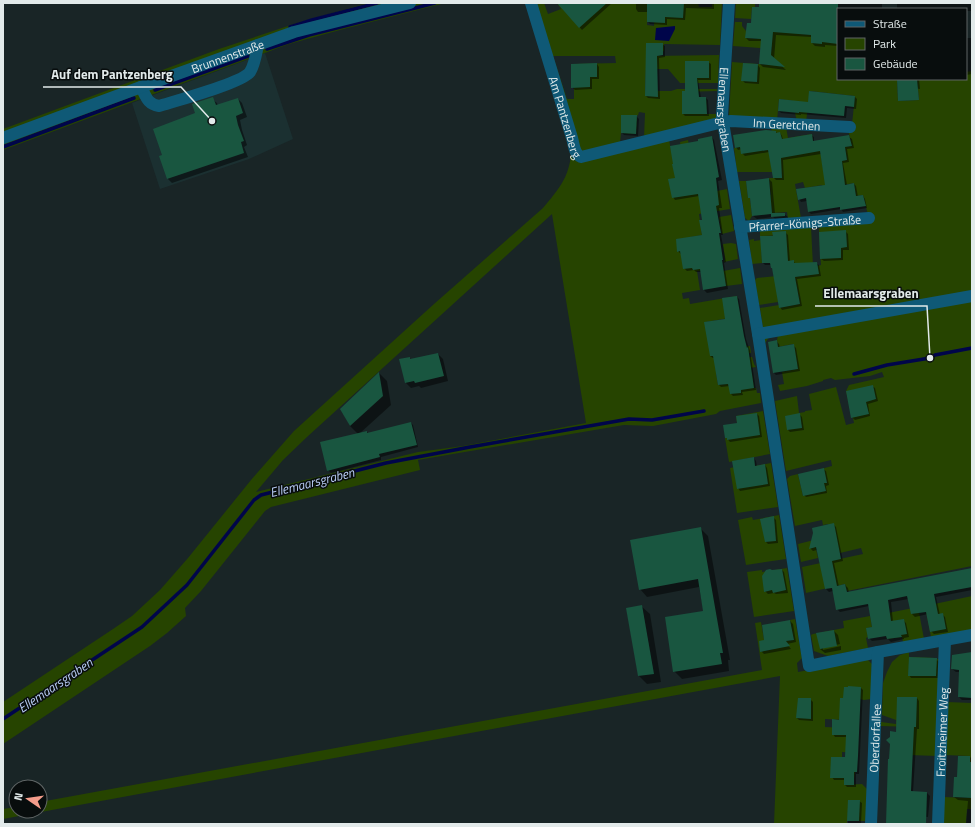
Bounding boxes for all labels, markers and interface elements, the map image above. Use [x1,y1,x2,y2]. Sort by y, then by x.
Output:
legend [837,8,967,80]
text: Straße [873,14,907,33]
street label: Brunnenstraße [188,34,267,78]
text: Park [873,34,896,53]
text: Gebäude [873,54,918,73]
callout: Auf dem Pantzenberg [43,62,181,87]
text: Auf dem Pantzenberg [51,64,173,84]
street label: Ellemaarsgraben [712,67,737,153]
street label: Am Pantzenberg [544,74,586,162]
street label: Im Geretchen [752,113,821,135]
street label: Pfarrer-Königs-Straße [748,209,862,236]
callout: Ellemaarsgraben [815,281,927,306]
text: Ellemaarsgraben [823,283,919,303]
water label: Ellemaarsgraben [268,462,357,502]
water label: Ellemaarsgraben [14,652,97,717]
street label: Froitzheimer Weg [930,687,953,777]
street label: Oberdorfallee [864,703,885,773]
north arrow [8,779,48,819]
text: N [10,791,27,802]

